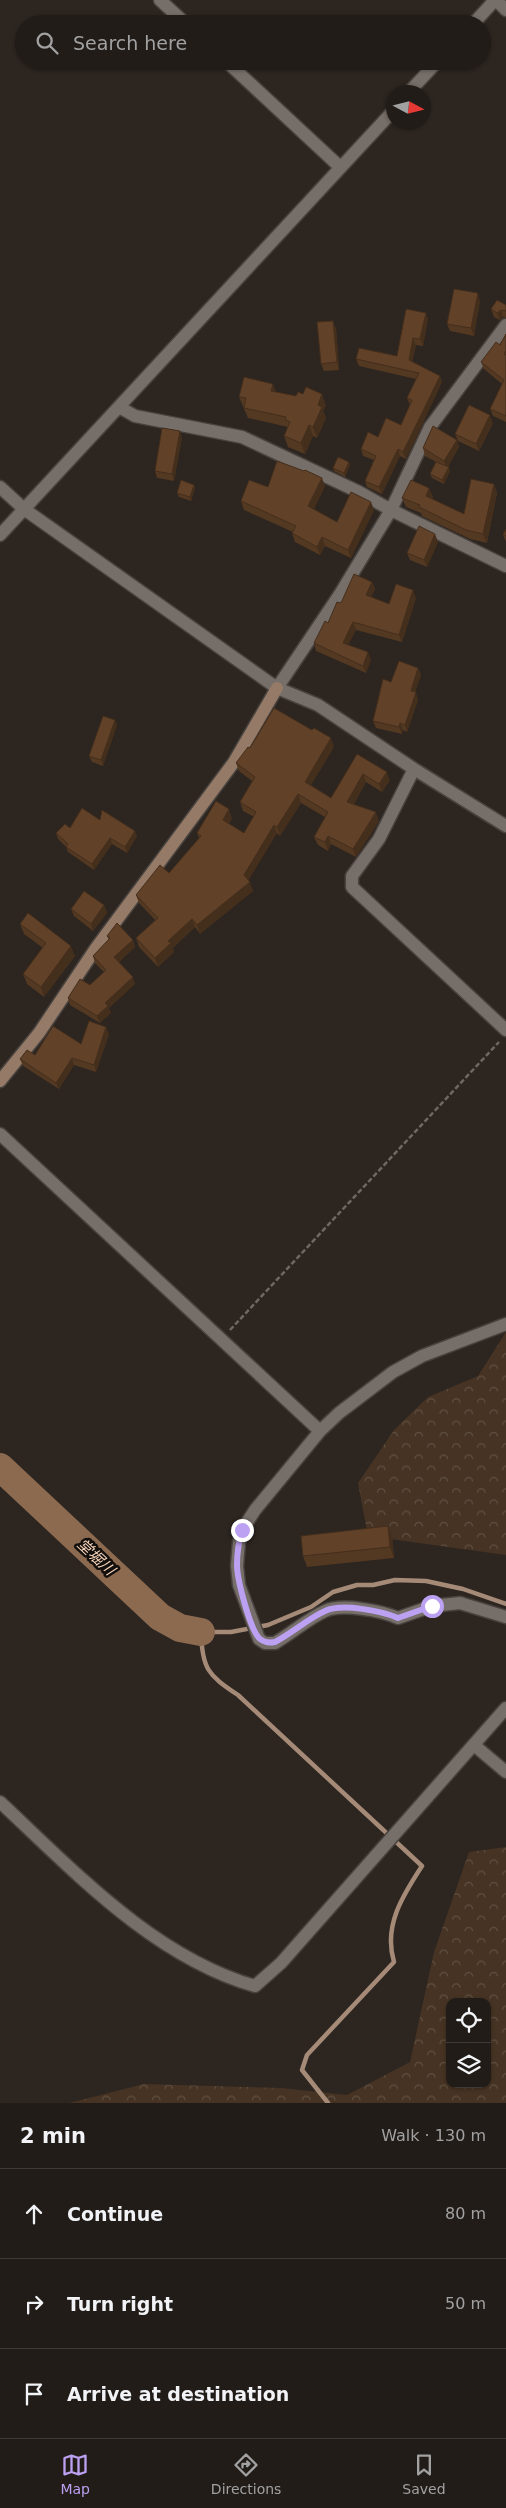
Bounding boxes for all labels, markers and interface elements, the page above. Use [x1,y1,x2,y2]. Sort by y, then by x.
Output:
search box [15,15,491,70]
icon: search [33,29,61,57]
text: Search here [73,32,187,54]
north arrow [386,85,431,130]
route end [231,1519,254,1542]
water label: 堂堀川 [73,1535,120,1580]
route start [421,1595,444,1618]
map controls [446,1998,491,2088]
button: locate [446,1998,491,2043]
button: layers [446,2043,491,2088]
text: 2 min [20,2124,86,2148]
text: Walk · 130 m [381,2126,486,2145]
icon: ahead [20,2200,48,2228]
text: Continue [67,2203,163,2225]
text: 80 m [445,2204,486,2223]
icon: right [20,2290,48,2318]
text: Turn right [67,2293,173,2315]
text: 50 m [445,2294,486,2313]
icon: arrive [20,2380,48,2408]
text: Arrive at destination [67,2383,289,2405]
tab: Map [60,2451,90,2497]
tab: Directions [211,2451,281,2497]
tab: Saved [402,2451,446,2497]

